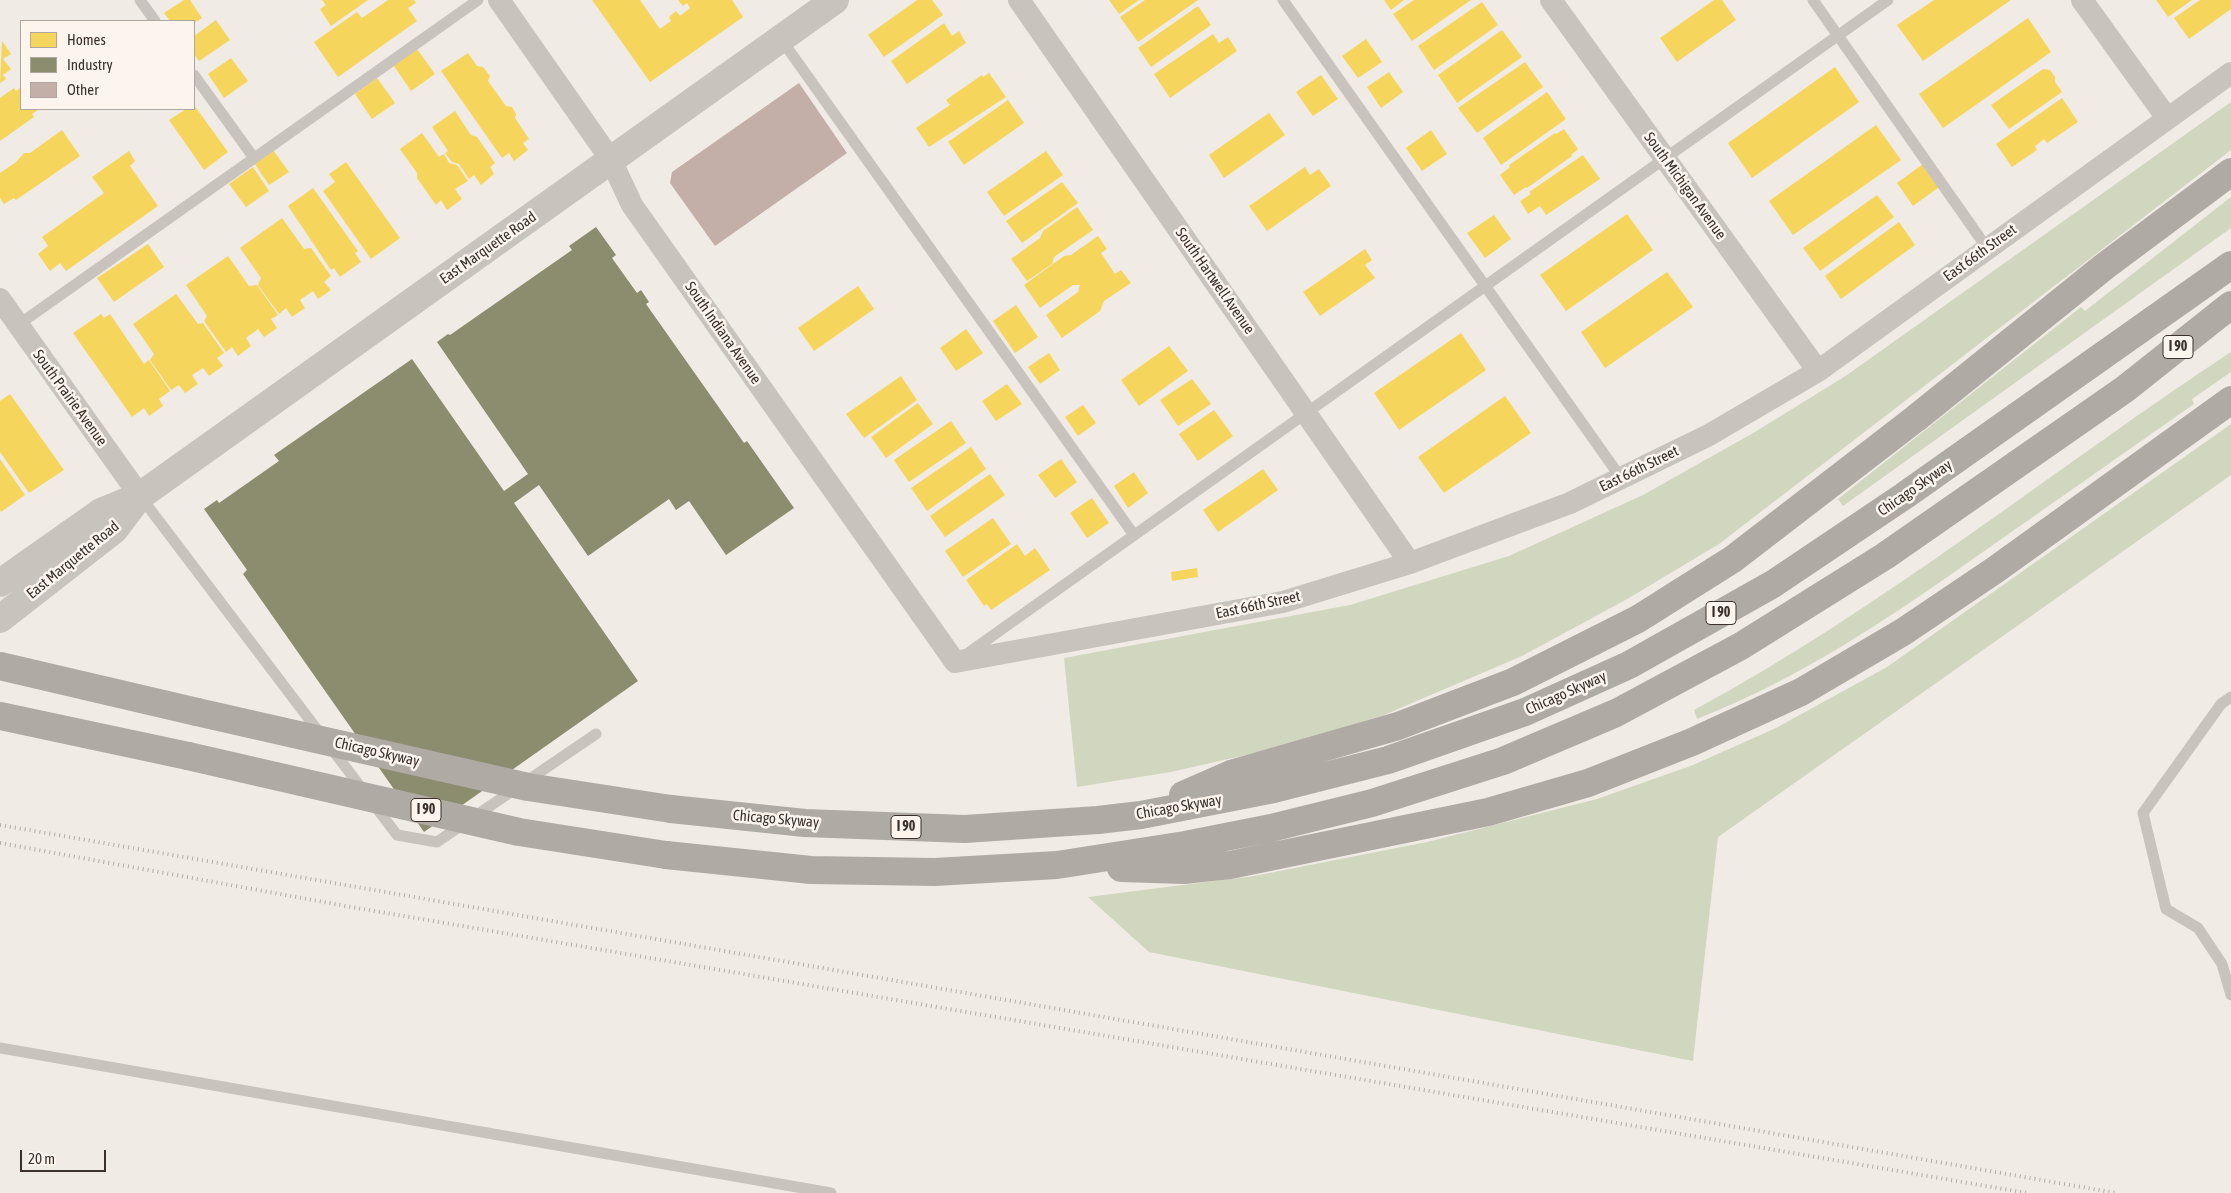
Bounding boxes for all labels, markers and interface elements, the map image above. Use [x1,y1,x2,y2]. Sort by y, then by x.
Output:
legend [20,20,195,110]
text: Homes [67,31,106,48]
text: Industry [67,56,113,73]
text: Other [67,81,99,98]
street label: South Michigan Avenue [1640,129,1730,243]
street label: East Marquette Road [436,208,540,288]
street label: East 66th Street [1940,221,2020,285]
street label: South Hartwell Avenue [1172,224,1258,338]
street label: South Indiana Avenue [681,278,765,388]
road number: I 90 [2163,336,2193,358]
street label: South Prairie Avenue [29,346,111,450]
street label: East 66th Street [1597,442,1681,496]
street label: Chicago Skyway [1874,456,1956,520]
street label: East Marquette Road [23,517,123,603]
street label: East 66th Street [1214,587,1302,623]
road number: I 90 [1706,602,1736,624]
street label: Chicago Skyway [1523,667,1609,719]
street label: Chicago Skyway [333,734,421,770]
street label: Chicago Skyway [1135,791,1223,823]
road number: I 90 [411,798,441,822]
street label: Chicago Skyway [732,806,820,832]
road number: I 90 [891,816,921,839]
scale bar [22,1140,109,1172]
text: 20 m [28,1150,55,1167]

